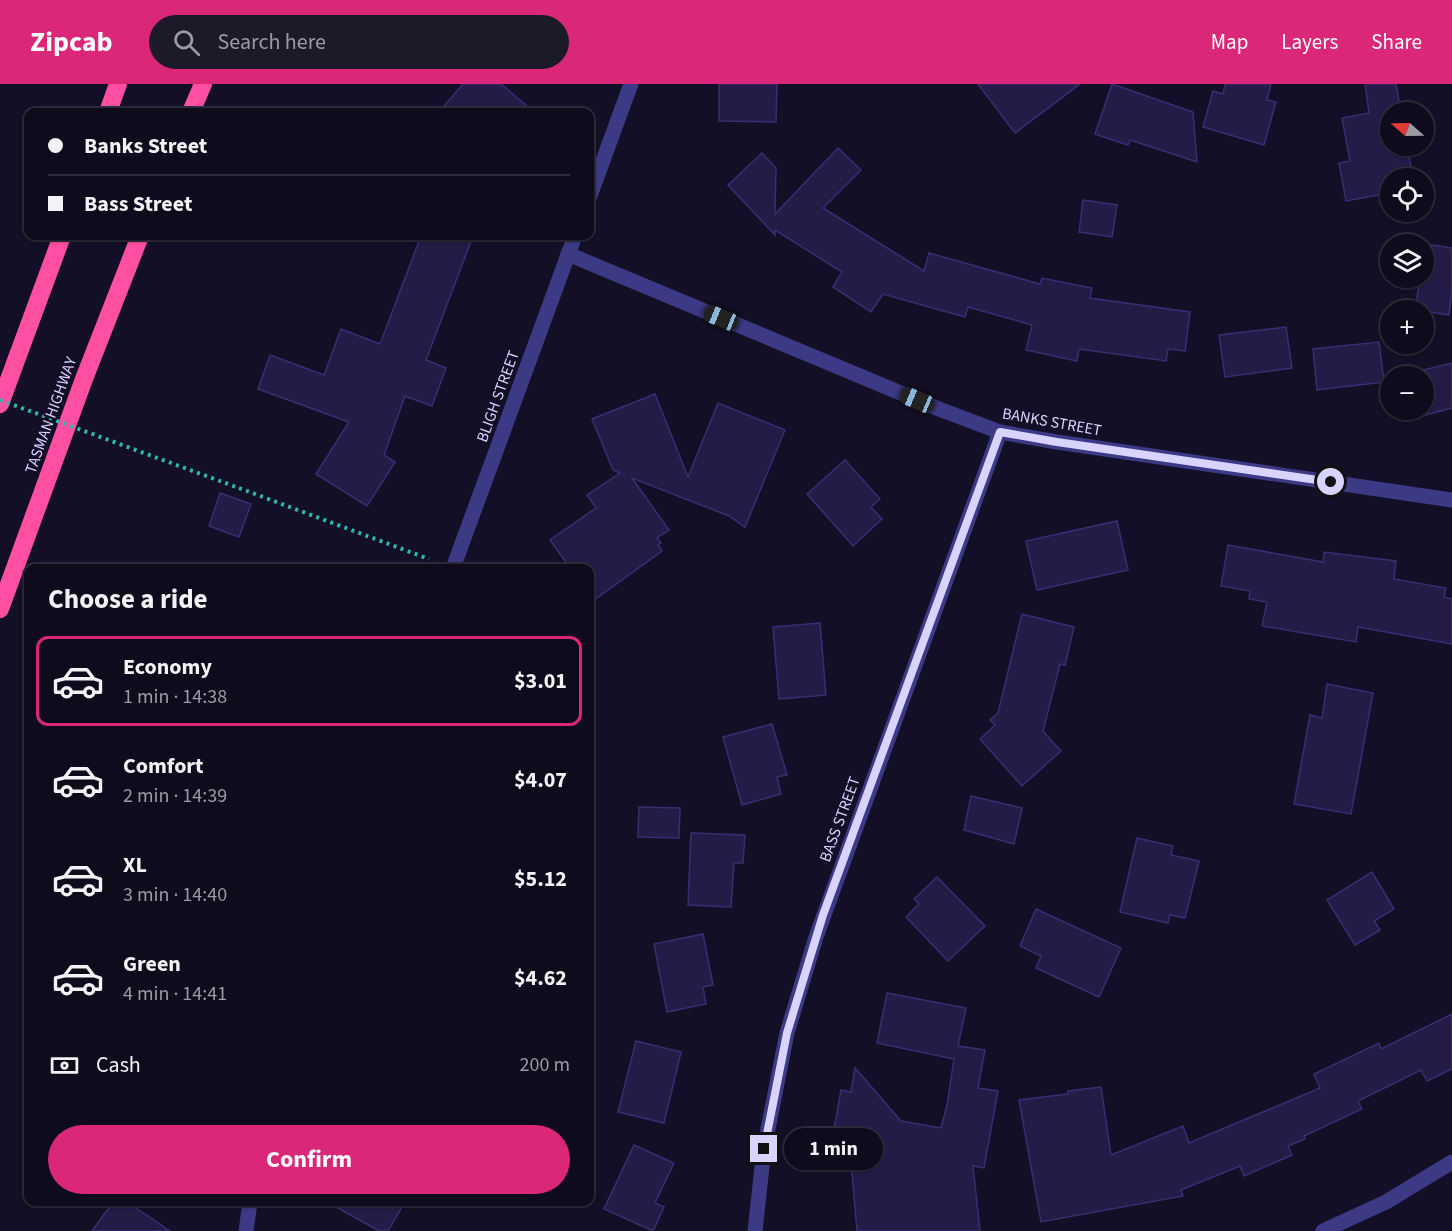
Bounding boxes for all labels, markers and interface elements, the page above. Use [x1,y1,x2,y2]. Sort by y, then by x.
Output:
search box [149,15,569,69]
text: Zipcab [30,22,113,62]
icon: search [170,26,203,59]
text: Search here [218,26,326,58]
text: Map [1211,27,1248,57]
text: Layers [1281,27,1338,57]
text: Share [1371,27,1422,57]
north arrow [1380,102,1434,156]
map controls [1380,102,1434,420]
text: Banks Street [84,130,207,162]
button: locate [1380,168,1434,222]
text: Bass Street [84,188,192,220]
button: layers [1380,234,1434,288]
button: + [1380,300,1434,354]
car [701,303,741,333]
street label: BLIGH STREET [471,347,525,445]
street label: TASMAN HIGHWAY [20,354,82,477]
button: − [1380,366,1434,420]
car [897,385,937,415]
street label: BANKS STREET [1000,402,1104,442]
route start [1317,468,1344,495]
text: Choose a ride [48,580,208,619]
text: Economy [123,651,212,683]
icon: car [51,654,105,708]
text: $3.01 [514,665,567,697]
text: 1 min · 14:38 [123,683,227,711]
text: Comfort [123,750,204,782]
icon: car [51,753,105,807]
text: $4.07 [514,764,567,796]
street label: BASS STREET [814,773,866,865]
text: 2 min · 14:39 [123,782,227,810]
text: XL [123,849,147,881]
icon: car [51,852,105,906]
text: $5.12 [514,863,567,895]
text: 3 min · 14:40 [123,881,227,909]
text: Green [123,948,181,980]
icon: car [51,951,105,1005]
text: $4.62 [514,962,567,994]
text: 4 min · 14:41 [123,980,227,1008]
icon: cash [48,1049,81,1082]
text: Cash [96,1049,141,1081]
text: 200 m [520,1051,570,1079]
button: Confirm [48,1125,570,1194]
callout: 1 min [785,1128,884,1170]
route end [750,1135,777,1162]
text: 1 min [809,1135,858,1163]

